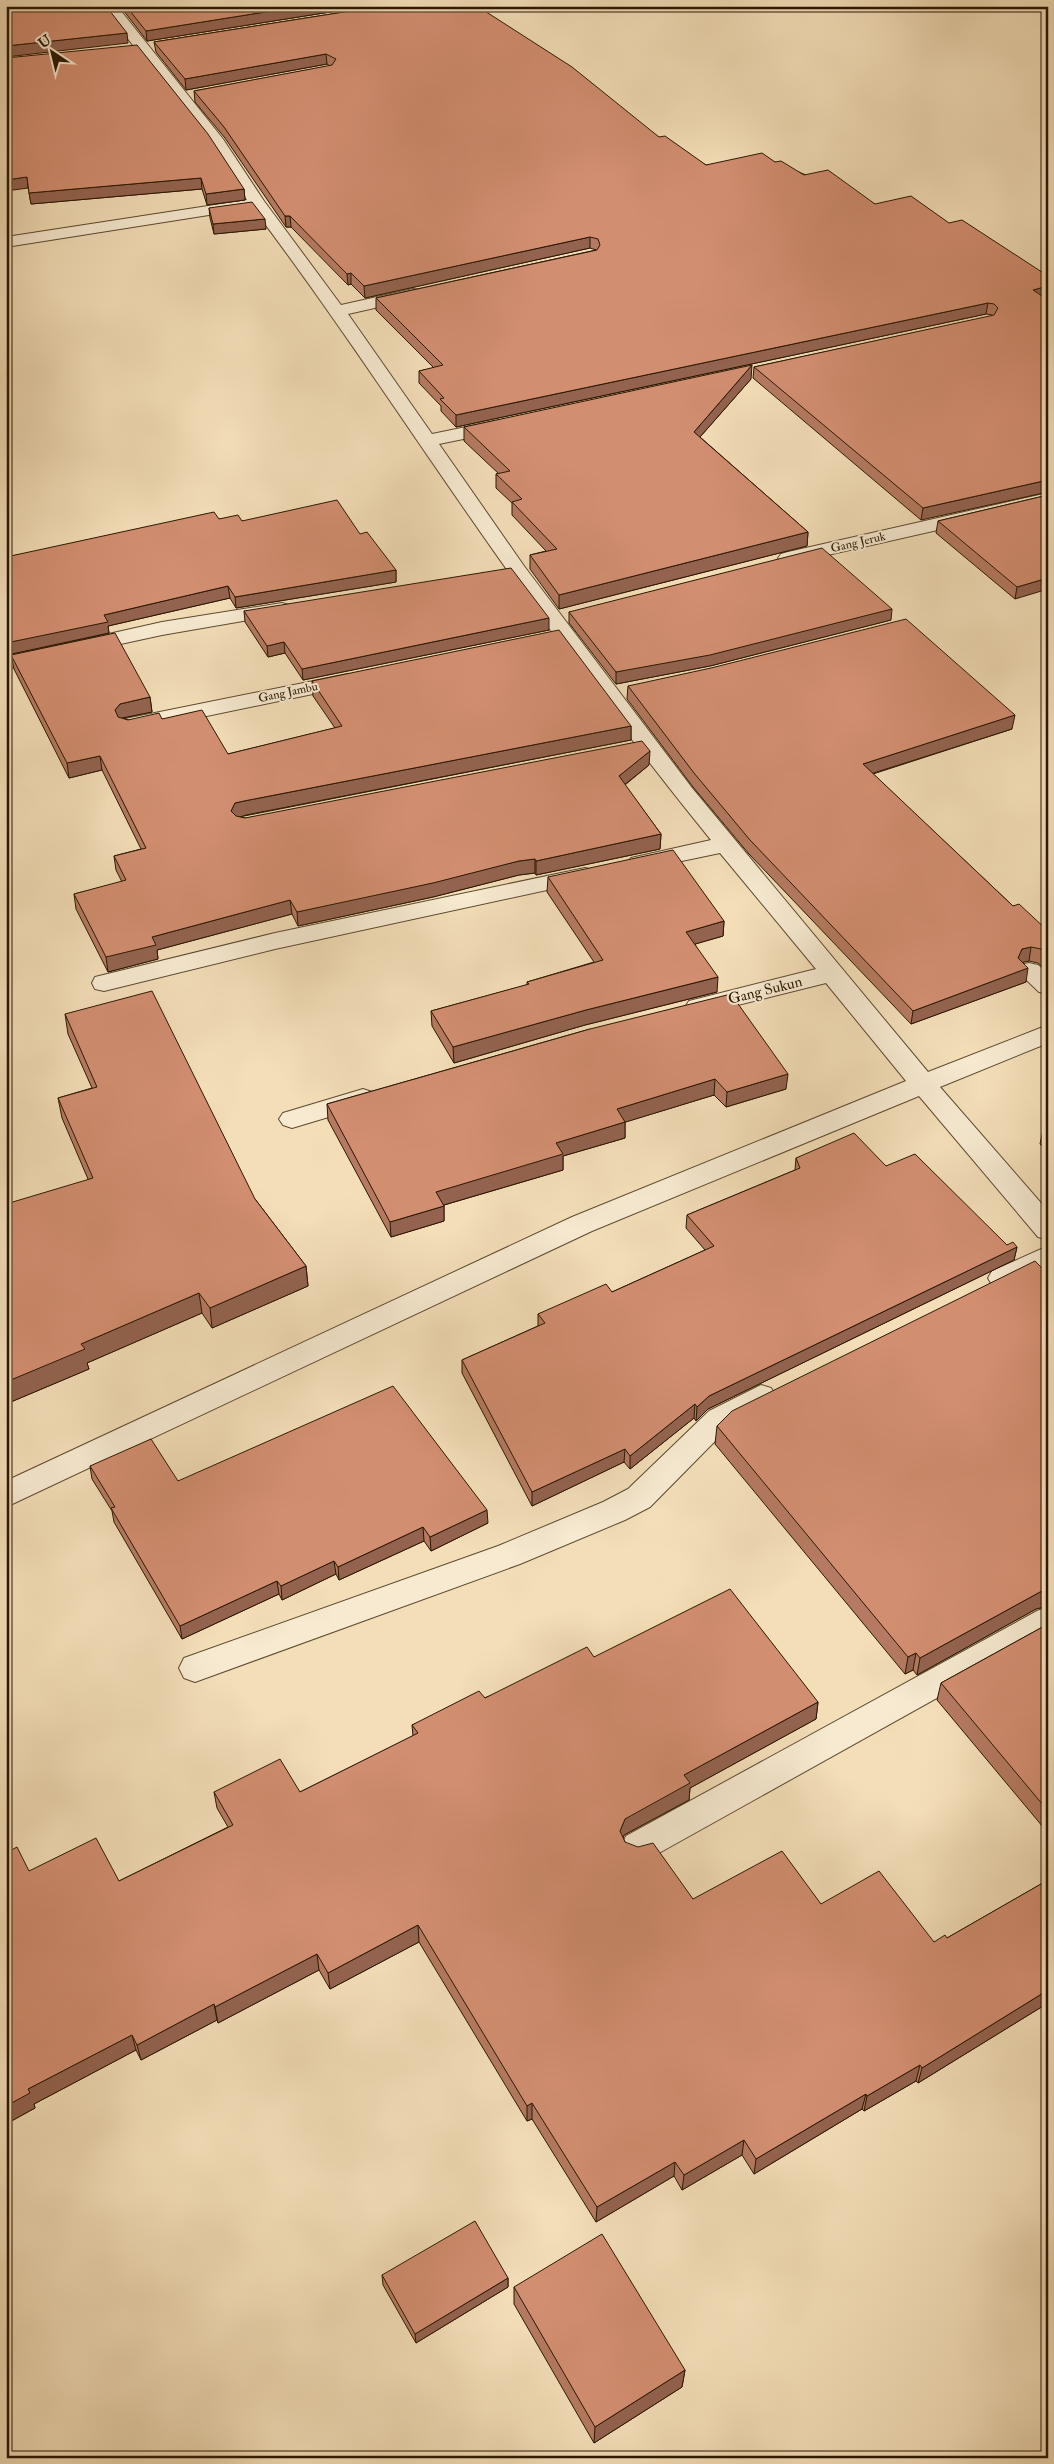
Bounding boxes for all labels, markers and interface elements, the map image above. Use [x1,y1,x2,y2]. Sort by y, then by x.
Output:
north arrow [28,28,78,78]
text: U [35,31,55,52]
street label: Gang Jeruk [829,529,887,556]
street label: Gang Jambu [257,679,319,706]
street label: Gang Sukun [726,972,804,1009]

